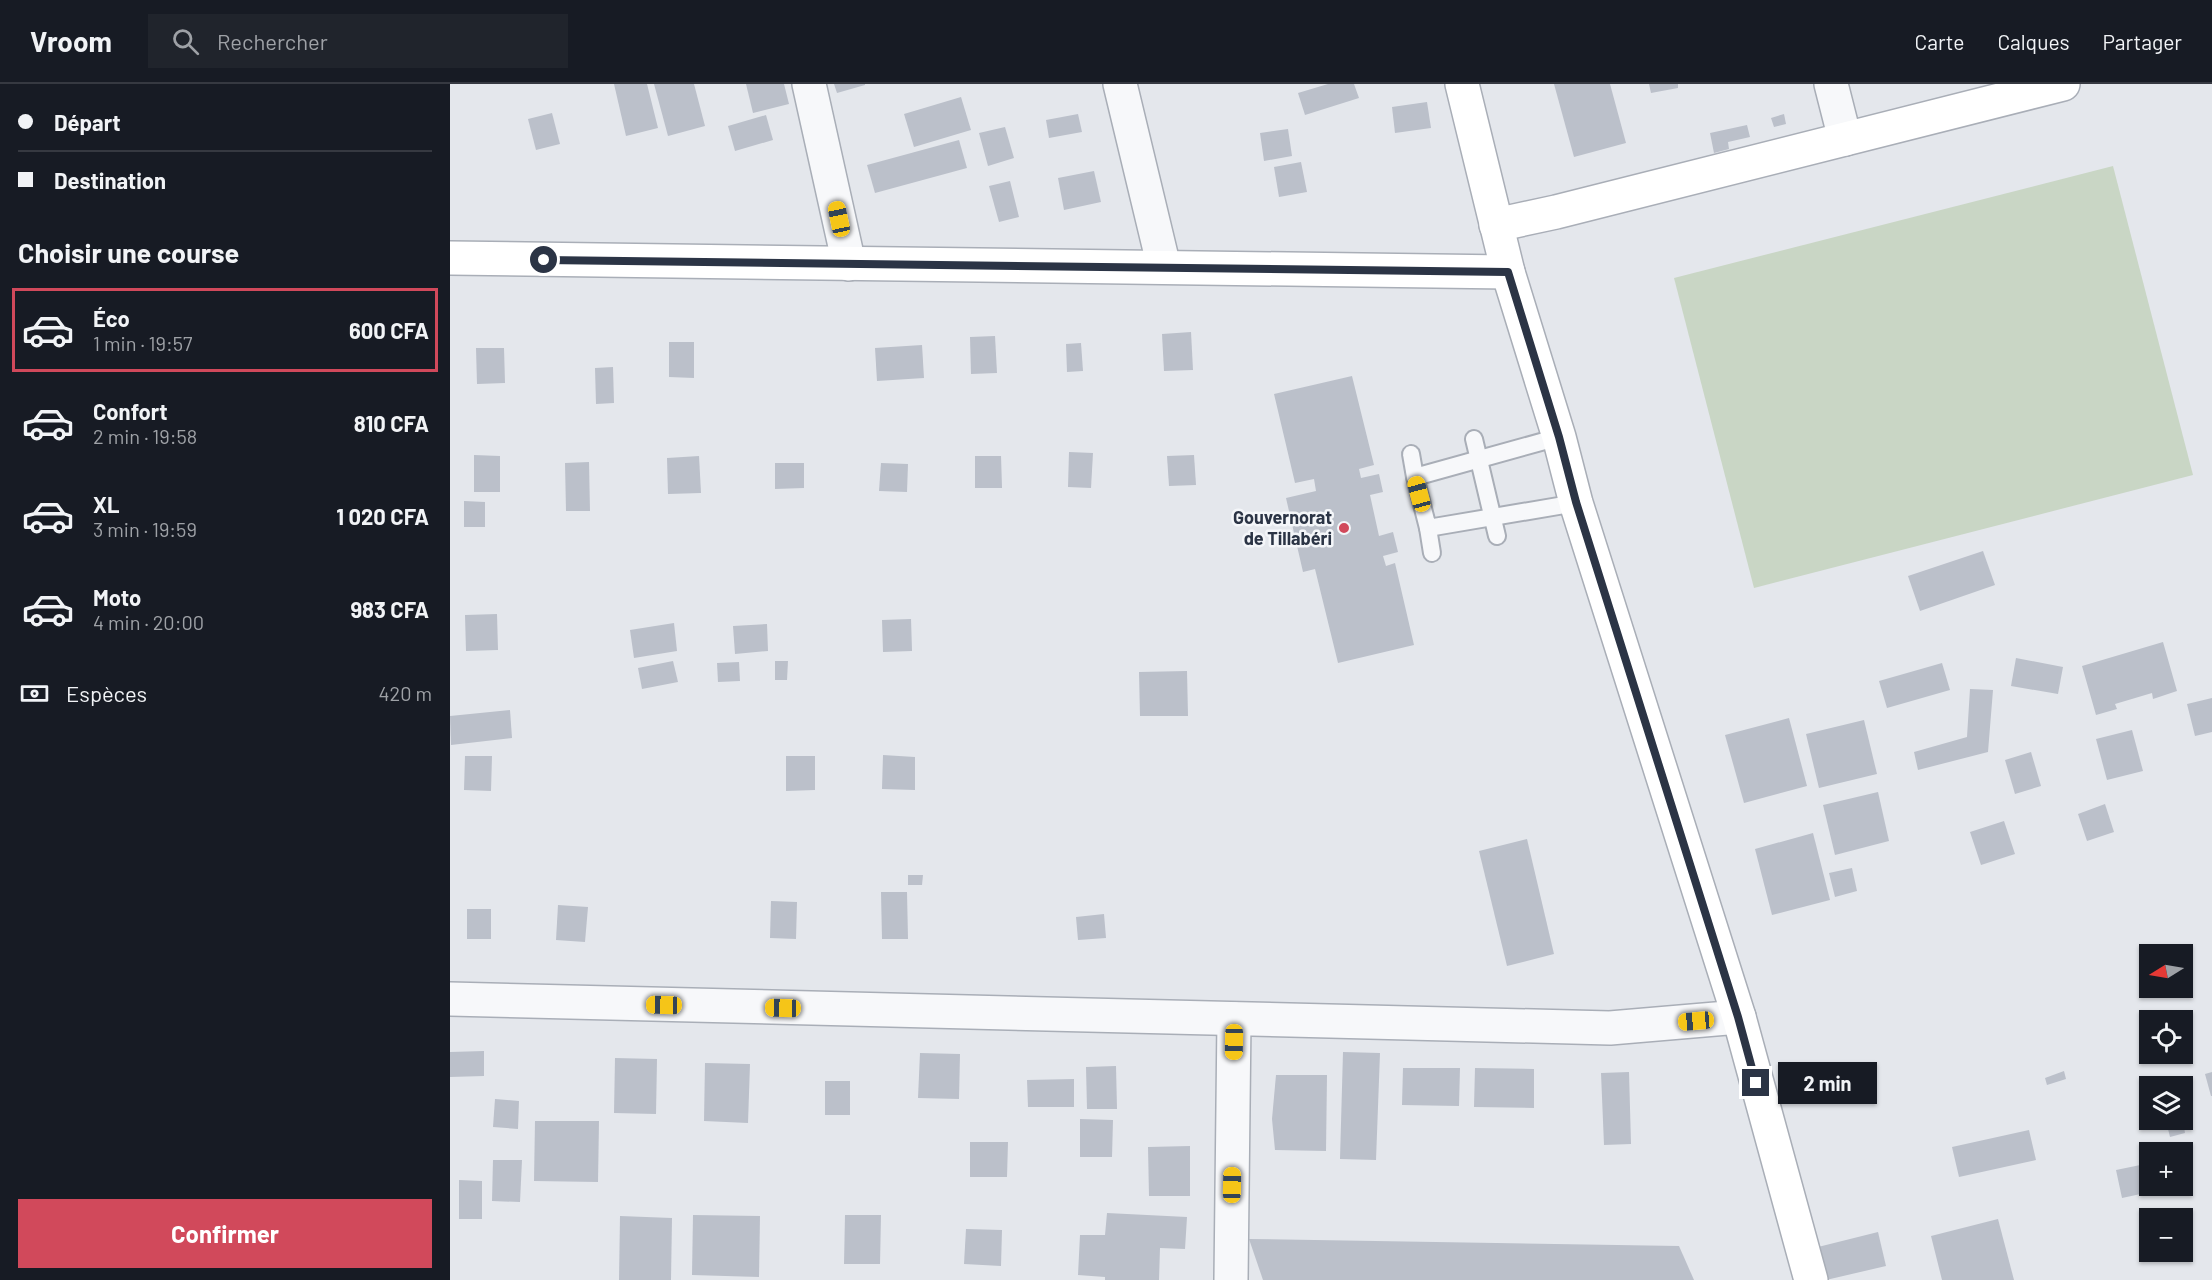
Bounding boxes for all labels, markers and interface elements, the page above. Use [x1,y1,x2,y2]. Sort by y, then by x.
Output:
search box [148,14,568,68]
text: Vroom [30,24,112,58]
icon: search [169,25,202,58]
text: Rechercher [217,28,328,54]
text: Carte [1915,29,1964,54]
text: Calques [1997,29,2070,54]
text: Partager [2103,29,2182,54]
text: Départ [54,109,121,135]
text: Destination [54,167,166,193]
car [826,200,852,238]
text: Choisir une course [18,236,239,268]
route start [530,246,557,273]
icon: car [21,303,75,357]
text: Éco [93,305,130,331]
text: 600 CFA [349,317,429,343]
text: 1 min · 19:57 [93,331,193,355]
icon: car [21,396,75,450]
text: Confort [93,398,168,424]
text: 810 CFA [354,410,429,436]
text: 2 min · 19:58 [93,424,197,448]
car [1406,474,1432,514]
icon: car [21,489,75,543]
text: XL [93,491,119,517]
text: 1 020 CFA [336,503,429,529]
place label: Gouvernorat de Tillabéri [1233,506,1332,549]
text: 3 min · 19:59 [93,517,197,541]
marker: Gouvernorat de Tillabéri [1337,521,1351,535]
icon: car [21,582,75,636]
text: Moto [93,584,141,610]
text: 983 CFA [350,596,429,622]
text: 4 min · 20:00 [93,610,204,634]
icon: cash [18,677,51,710]
text: Espèces [66,680,147,706]
text: 420 m [378,681,432,705]
north arrow [2139,944,2193,998]
map controls [2139,944,2193,1262]
car [646,996,682,1014]
car [765,999,801,1017]
car [1677,1010,1715,1032]
button: locate [2139,1010,2193,1064]
car [1225,1024,1243,1060]
callout: 2 min [1777,1062,1876,1104]
route end [1742,1069,1769,1096]
text: 2 min [1804,1071,1851,1095]
button: layers [2139,1076,2193,1130]
button: + [2139,1142,2193,1196]
car [1223,1167,1241,1203]
button: Confirmer [18,1199,432,1268]
button: − [2139,1208,2193,1262]

